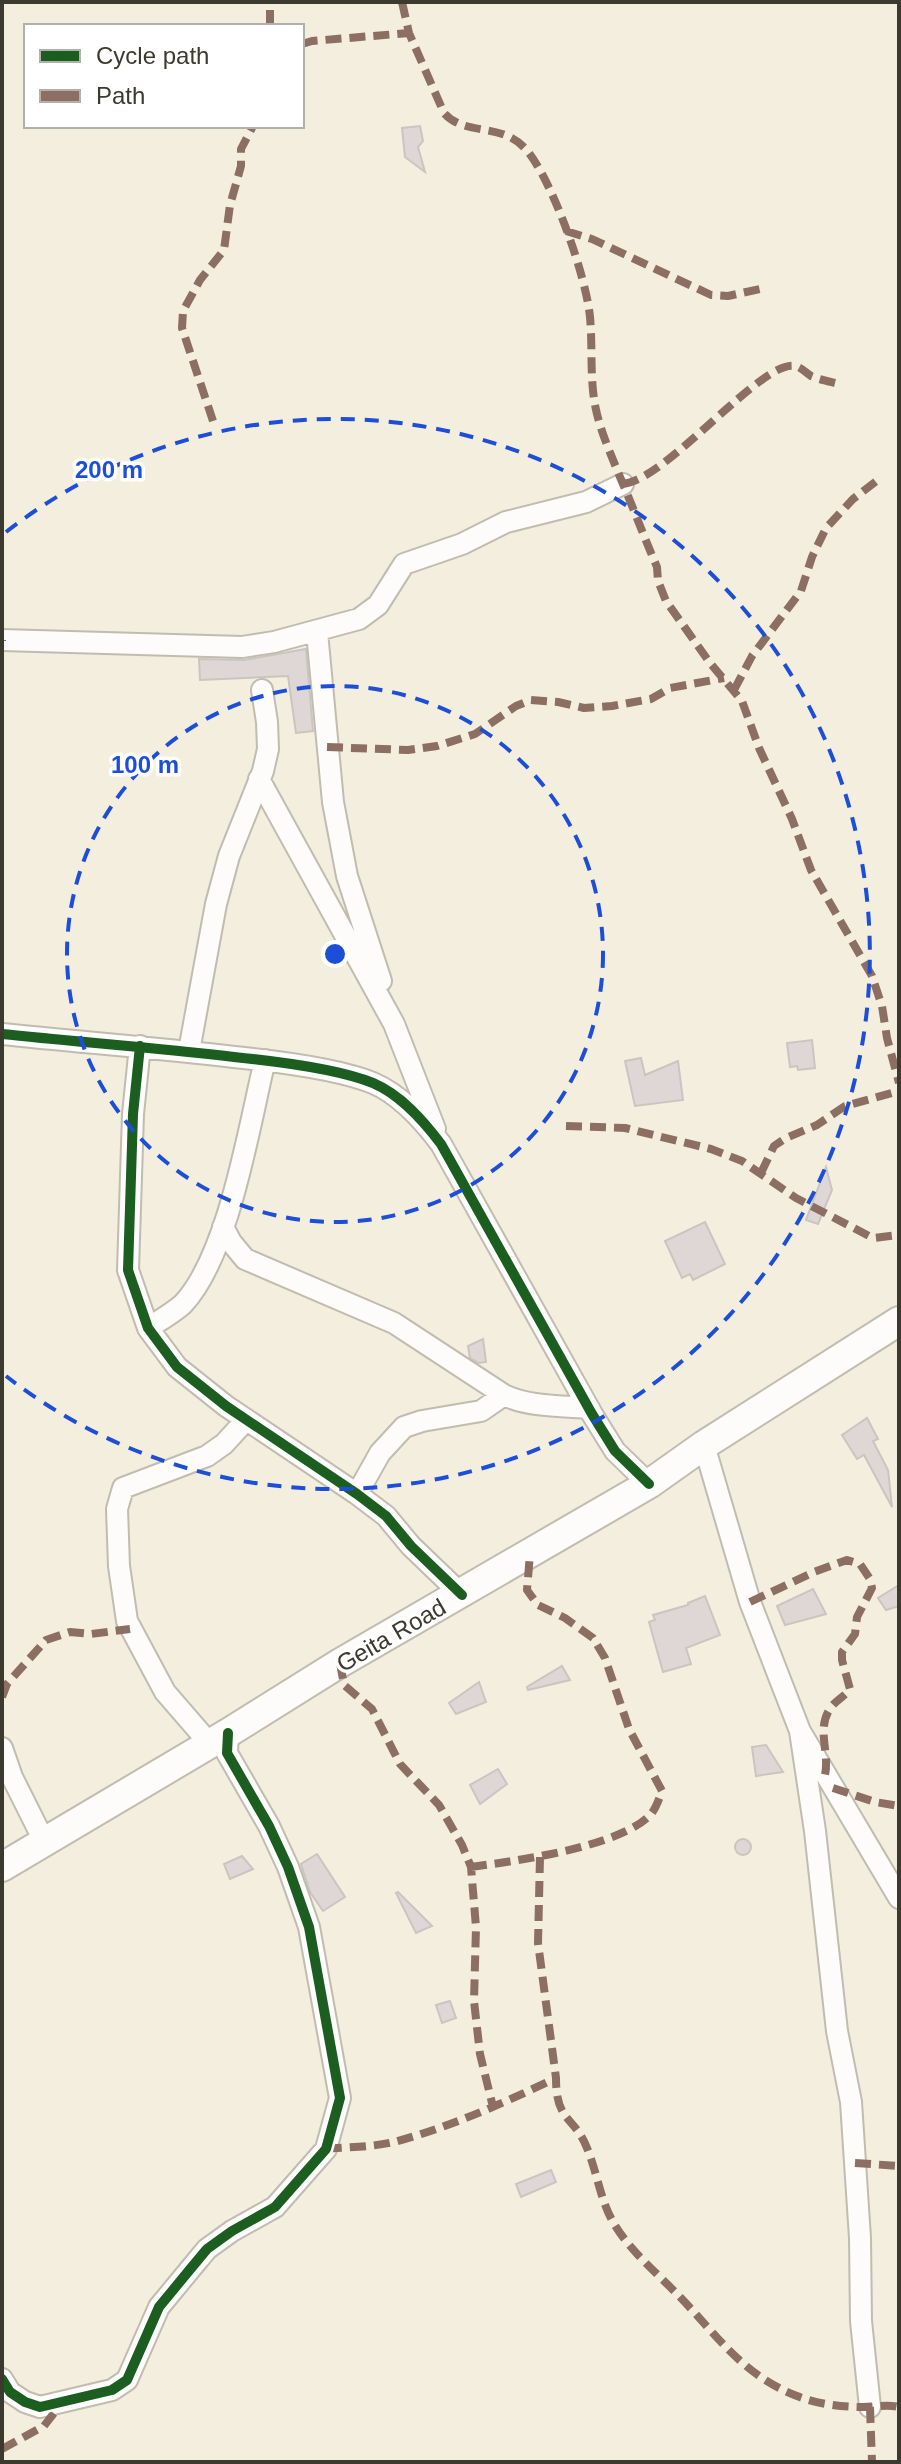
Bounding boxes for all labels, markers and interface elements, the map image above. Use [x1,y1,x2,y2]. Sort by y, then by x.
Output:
legend [24,24,304,128]
text: Cycle path [96,42,209,69]
text: Path [96,82,145,109]
text: 200 m [75,456,143,483]
text: 100 m [111,751,179,778]
centre of rings [321,940,349,968]
street label: Geita Road [332,1593,450,1677]

